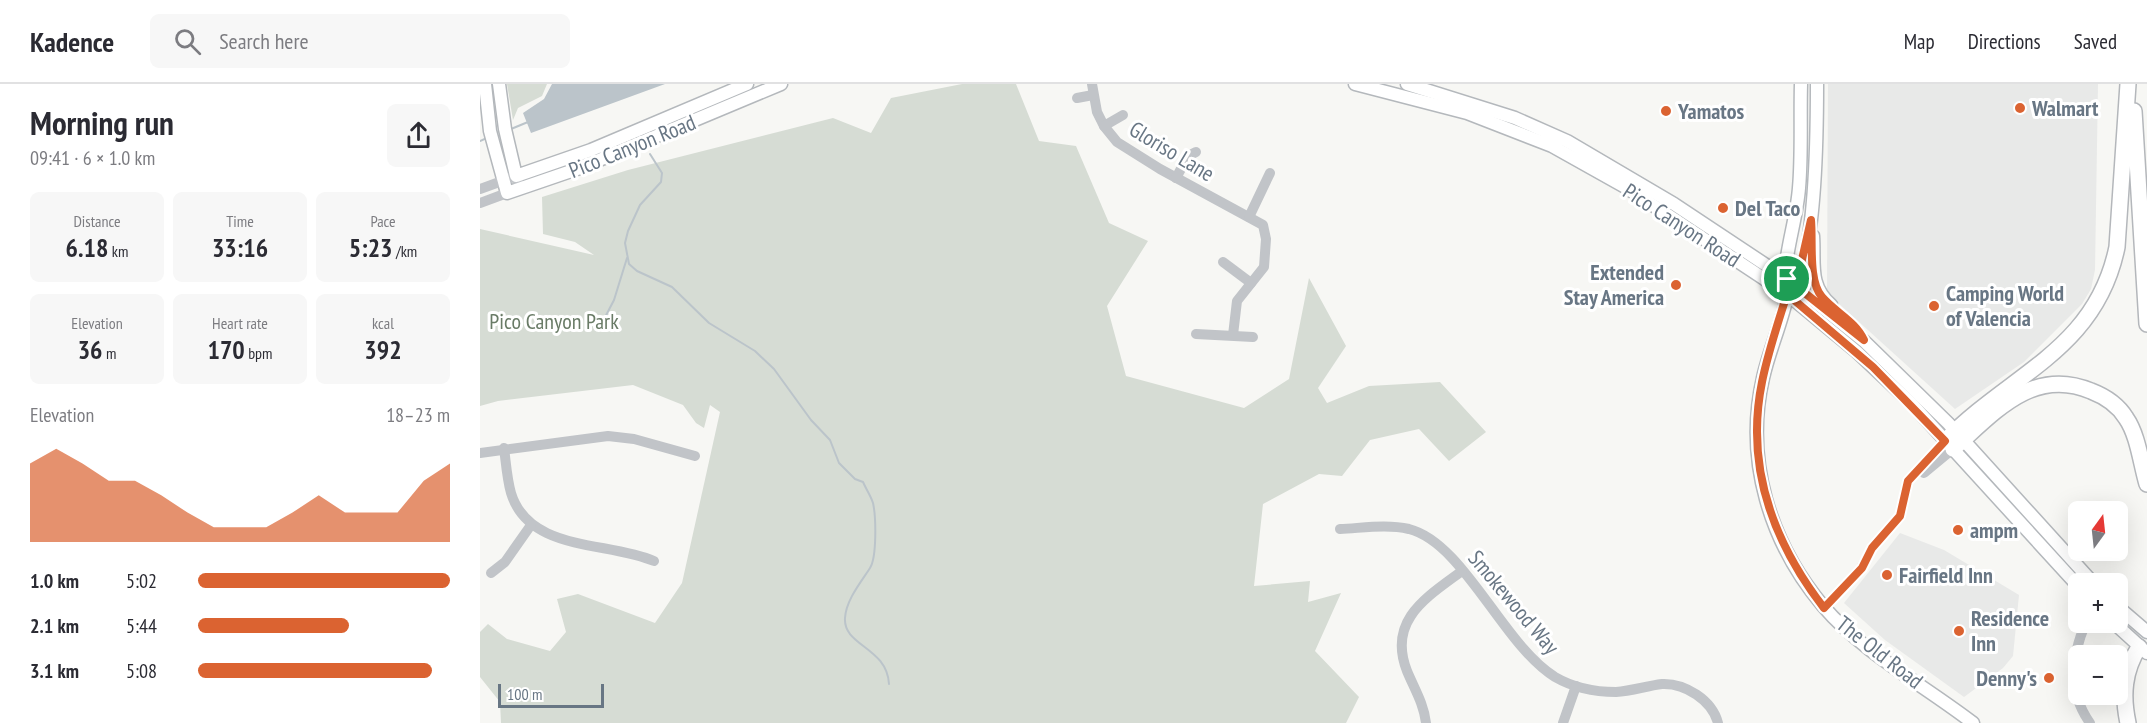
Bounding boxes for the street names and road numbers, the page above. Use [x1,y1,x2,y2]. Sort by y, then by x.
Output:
street label: Pico Canyon Road [565,108,699,184]
street label: Gloriso Lane [1124,115,1220,187]
street label: Pico Canyon Road [1618,177,1746,273]
street label: Smokewood Way [1462,544,1566,660]
street label: The Old Road [1831,610,1929,694]

